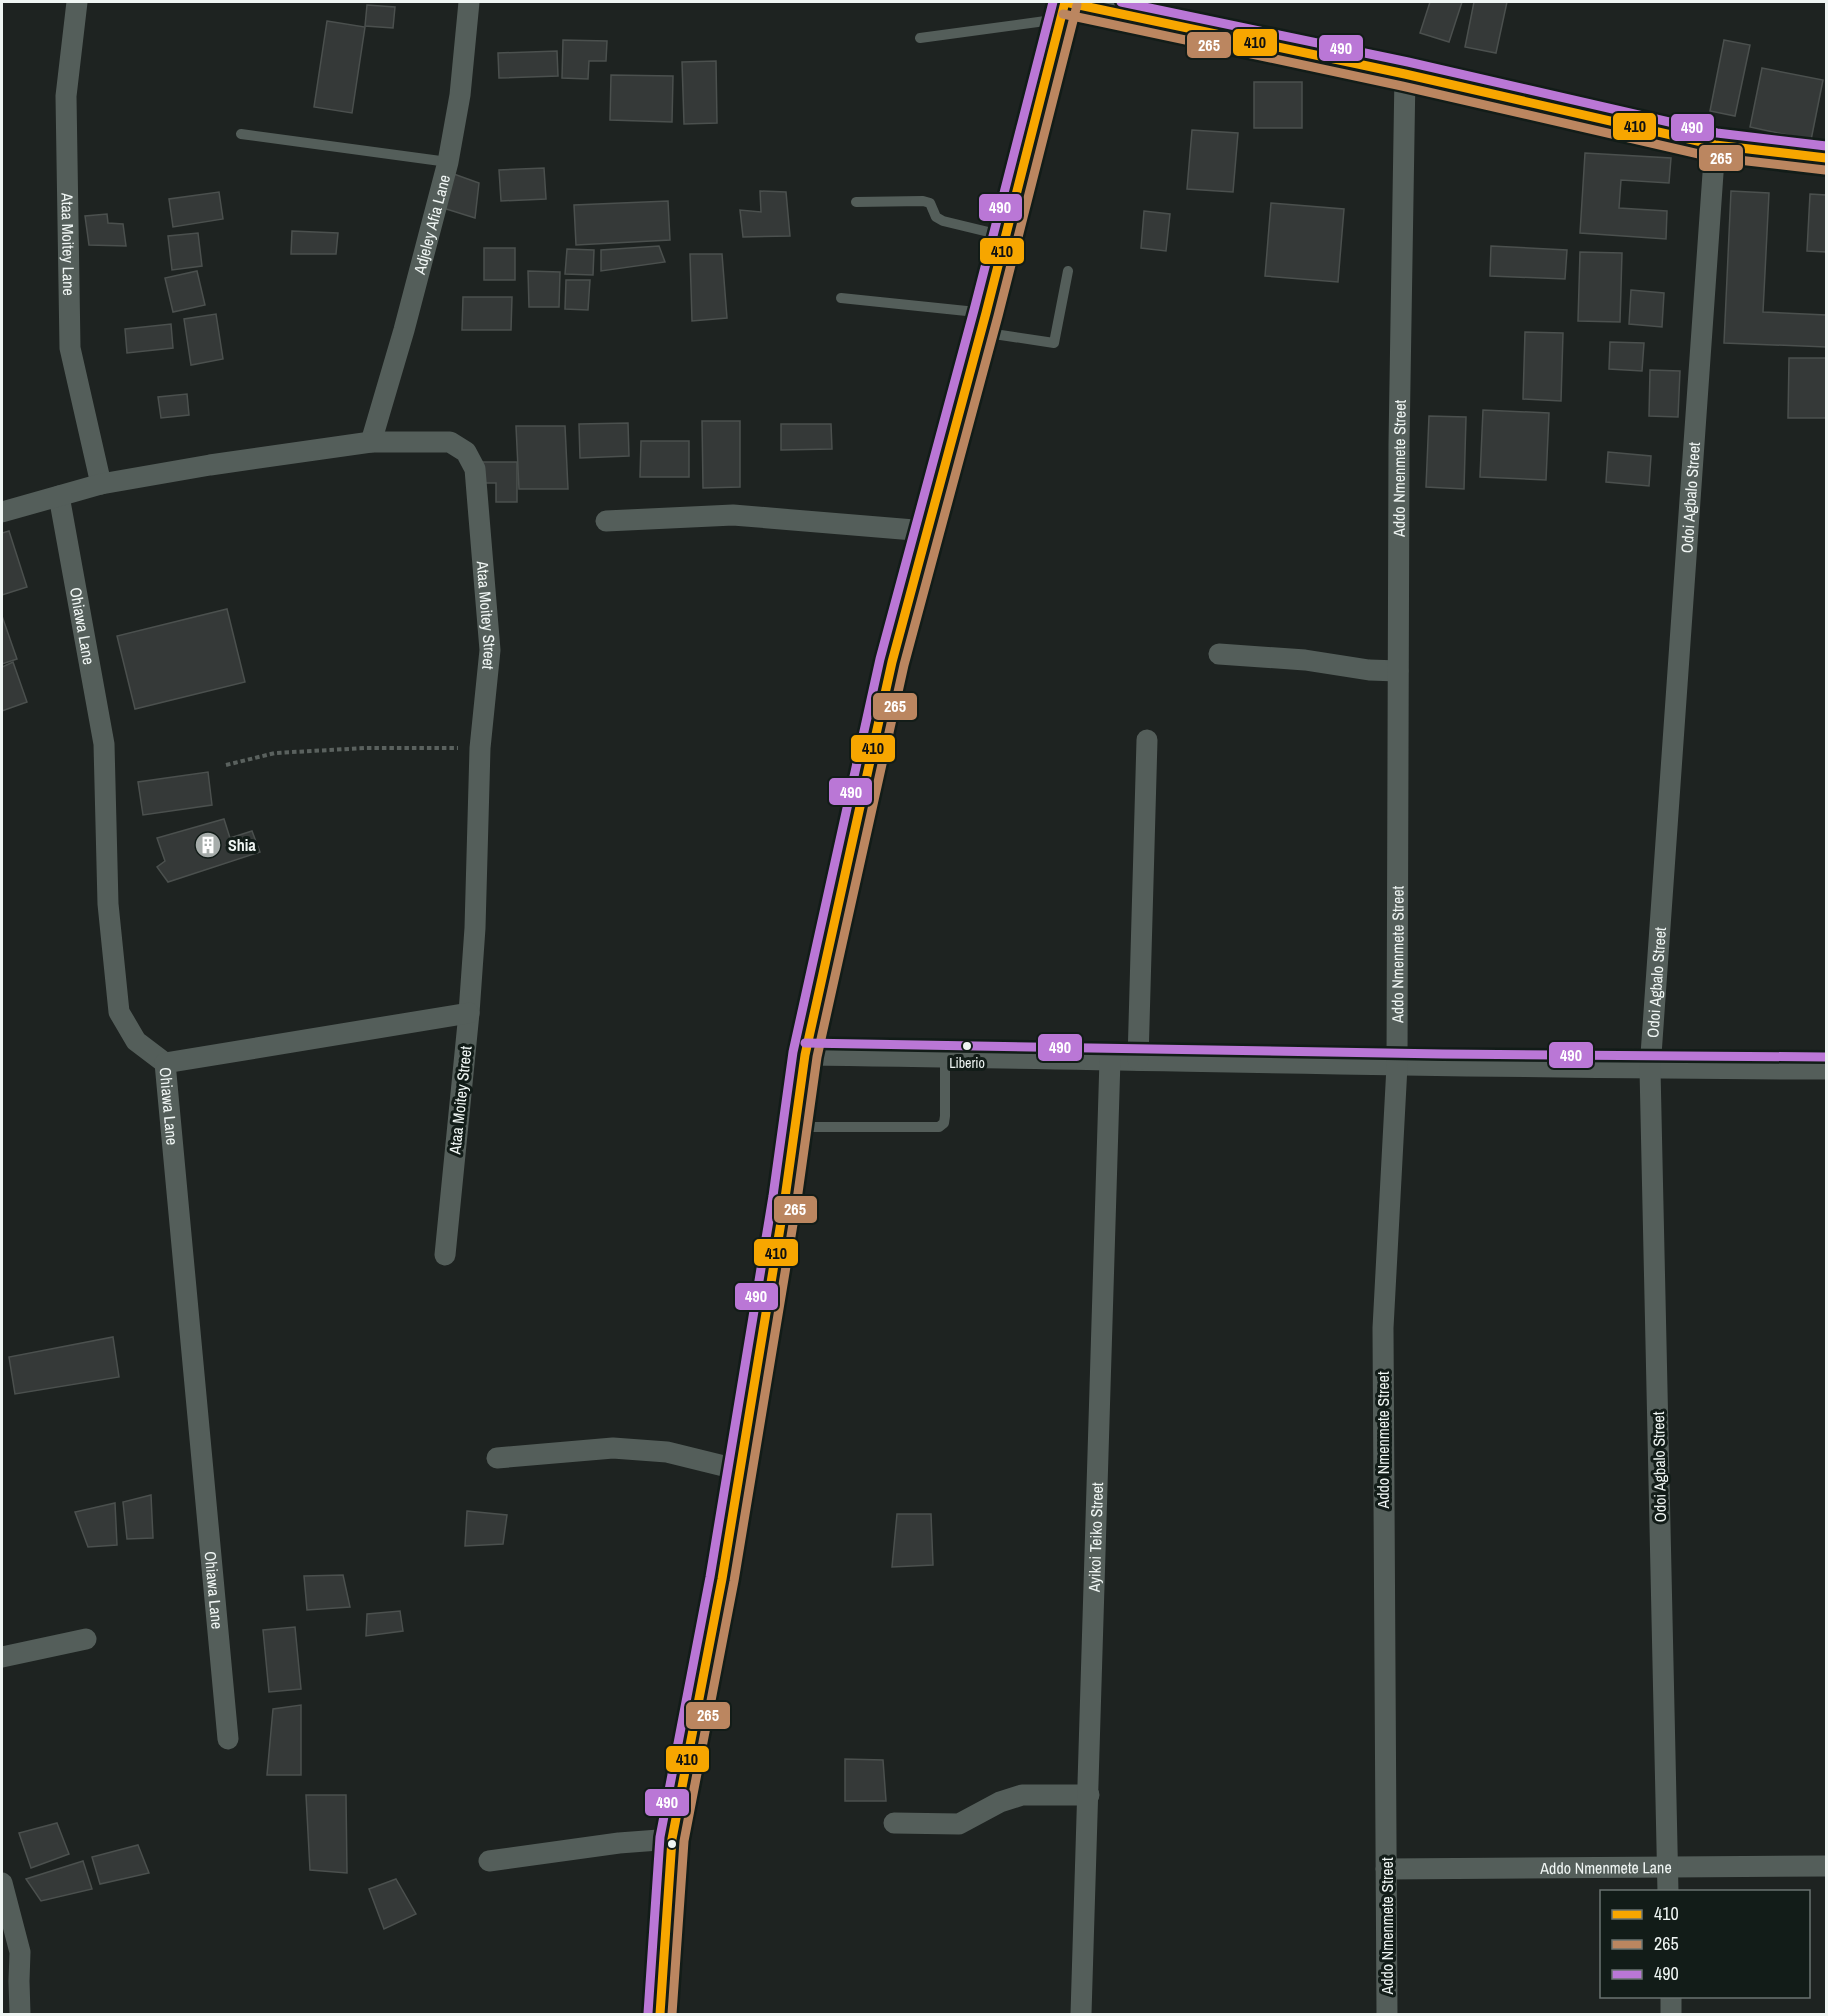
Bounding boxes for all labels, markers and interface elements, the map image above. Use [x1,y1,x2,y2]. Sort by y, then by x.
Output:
line badge: 410 [1232,28,1278,57]
line badge: 265 [1186,31,1232,59]
text: 410 [1244,31,1266,53]
text: 265 [1198,34,1220,56]
line badge: 490 [1318,34,1364,62]
text: 490 [1330,37,1352,59]
line badge: 410 [1612,112,1657,141]
line badge: 490 [1670,113,1715,142]
text: 410 [1624,115,1646,137]
text: 490 [1681,116,1703,138]
line badge: 265 [1698,144,1744,172]
text: 265 [1710,147,1732,169]
street label: Adjeley Afia Lane [408,172,455,278]
street label: Ataa Moitey Lane [57,192,80,296]
line badge: 490 [978,193,1023,222]
text: 490 [989,196,1011,218]
line badge: 410 [979,237,1025,265]
text: 410 [991,240,1013,262]
street label: Addo Nmenmete Street [1388,399,1411,538]
street label: Odoi Agbalo Street [1675,441,1705,554]
street label: Ataa Moitey Street [472,559,501,671]
street label: Ohiawa Lane [65,585,100,666]
line badge: 265 [872,692,918,721]
text: 265 [884,695,906,717]
line badge: 410 [850,734,896,763]
text: 410 [862,737,884,759]
line badge: 490 [828,777,873,806]
text: 490 [840,781,862,803]
building icon: Shia [193,830,223,860]
place label: Shia [228,834,256,856]
street label: Addo Nmenmete Street [1386,885,1409,1024]
street label: Odoi Agbalo Street [1641,926,1671,1039]
line badge: 490 [1037,1033,1083,1062]
text: 490 [1049,1036,1071,1058]
marker: Liberio [961,1040,973,1052]
line badge: 490 [1548,1041,1594,1069]
street label: Ataa Moitey Street [443,1044,477,1156]
text: 490 [1560,1044,1582,1066]
place label: Liberio [949,1054,985,1072]
street label: Ohiawa Lane [154,1066,184,1146]
line badge: 265 [773,1195,818,1224]
text: 265 [784,1198,806,1220]
line badge: 410 [753,1238,799,1267]
text: 410 [765,1242,787,1264]
line badge: 490 [734,1282,779,1311]
text: 490 [745,1285,767,1307]
street label: Addo Nmenmete Street [1372,1371,1394,1510]
street label: Odoi Agbalo Street [1647,1411,1671,1523]
street label: Ayikoi Teiko Street [1083,1482,1108,1593]
street label: Ohiawa Lane [200,1550,229,1630]
line badge: 265 [685,1701,731,1730]
text: 265 [697,1704,719,1726]
line badge: 410 [665,1745,710,1773]
text: 410 [676,1748,698,1770]
line badge: 490 [644,1788,690,1817]
text: 490 [656,1791,678,1813]
unlabelled marker [666,1838,678,1850]
street label: Addo Nmenmete Lane [1539,1856,1672,1879]
street label: Addo Nmenmete Street [1376,1857,1398,1996]
legend [1600,1890,1810,1998]
text: 410 [1654,1901,1679,1926]
text: 265 [1654,1931,1679,1956]
text: 490 [1654,1961,1679,1986]

